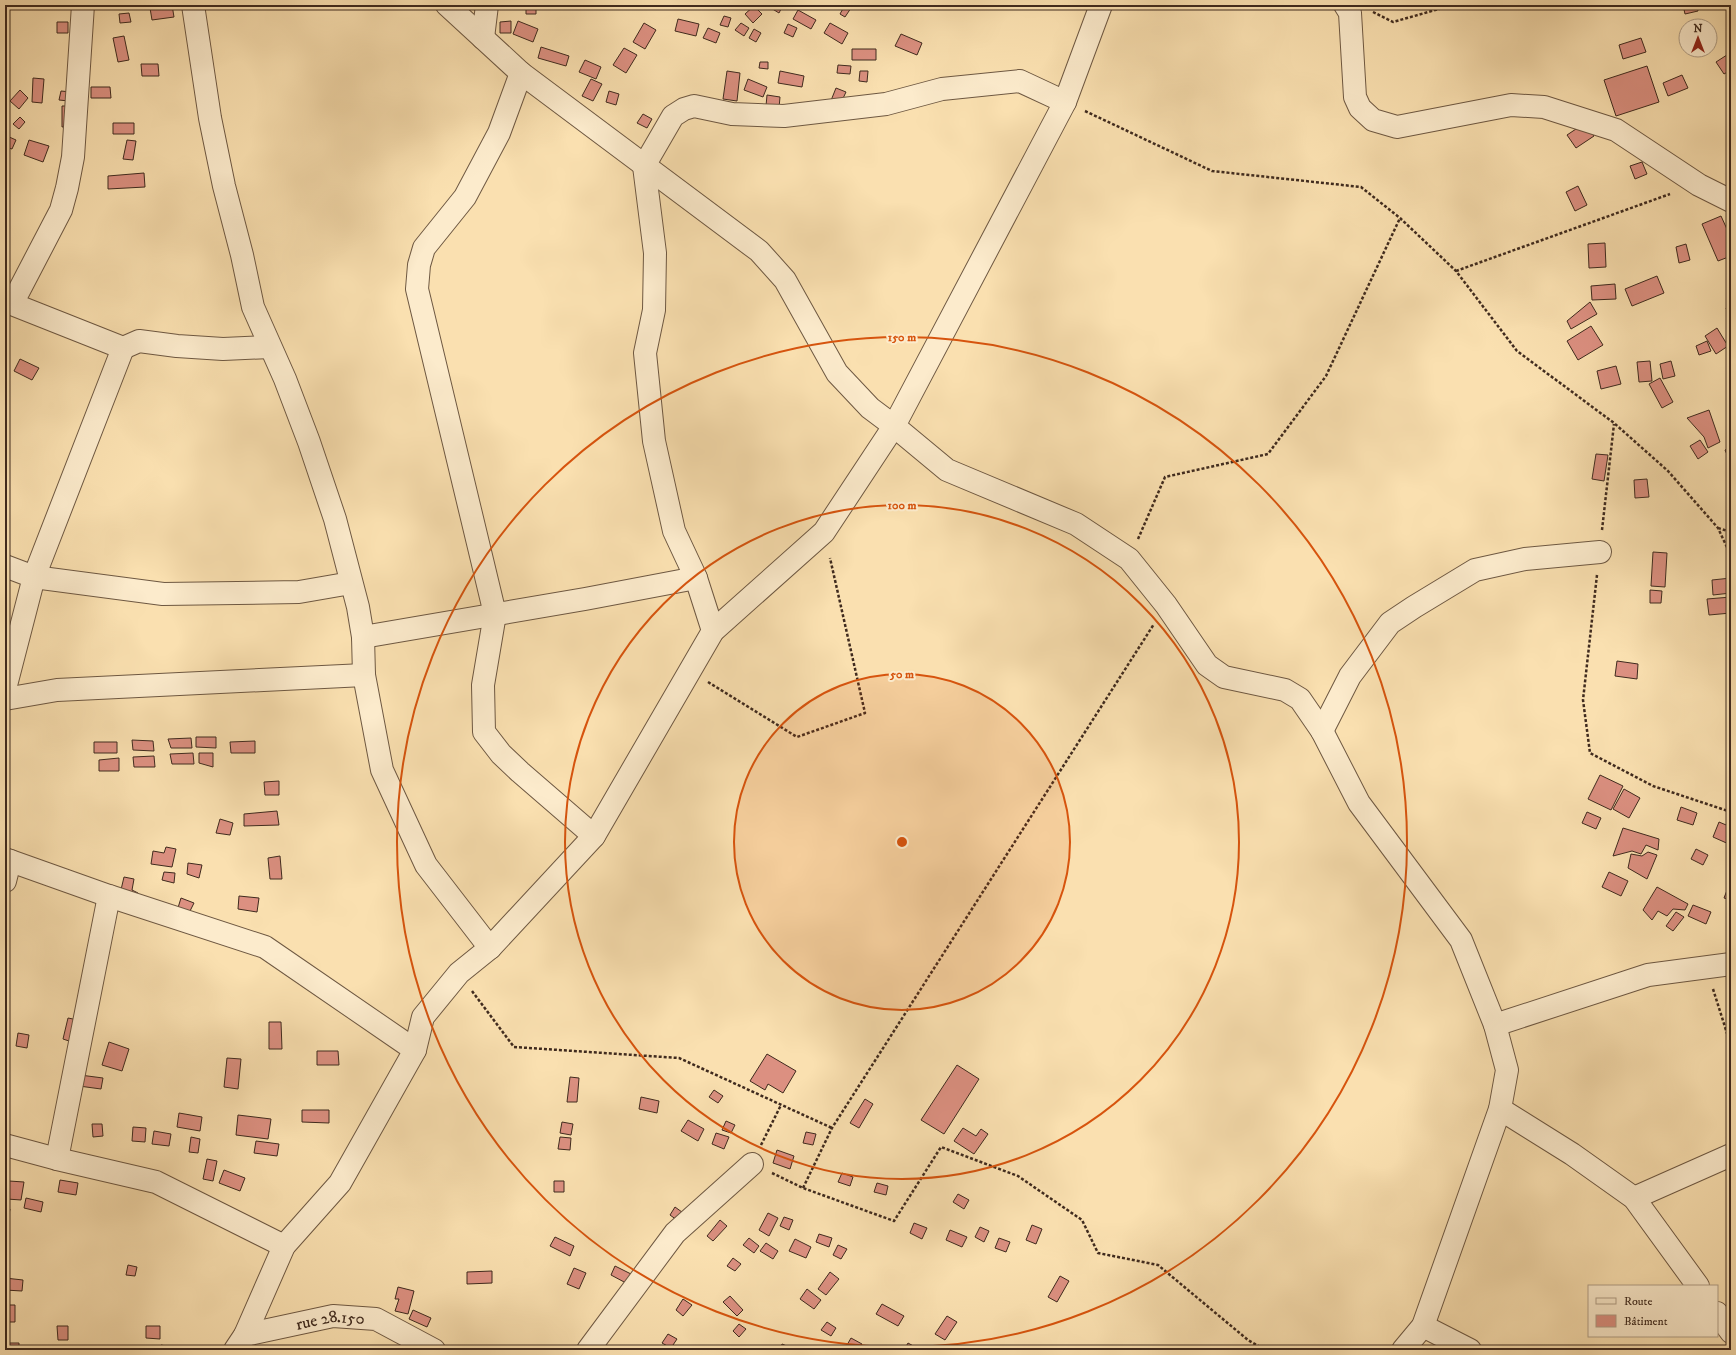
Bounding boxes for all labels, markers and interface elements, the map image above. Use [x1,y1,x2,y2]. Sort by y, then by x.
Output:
north arrow [1678,18,1718,58]
text: N [1693,22,1703,36]
text: 150 m [888,330,916,345]
text: 100 m [888,498,916,513]
text: 50 m [889,667,914,682]
centre of rings [895,835,909,849]
legend [1588,1285,1718,1337]
text: Route [1624,1294,1652,1309]
street label: rue 28.150 [294,1305,366,1336]
text: Bâtiment [1624,1314,1668,1329]

